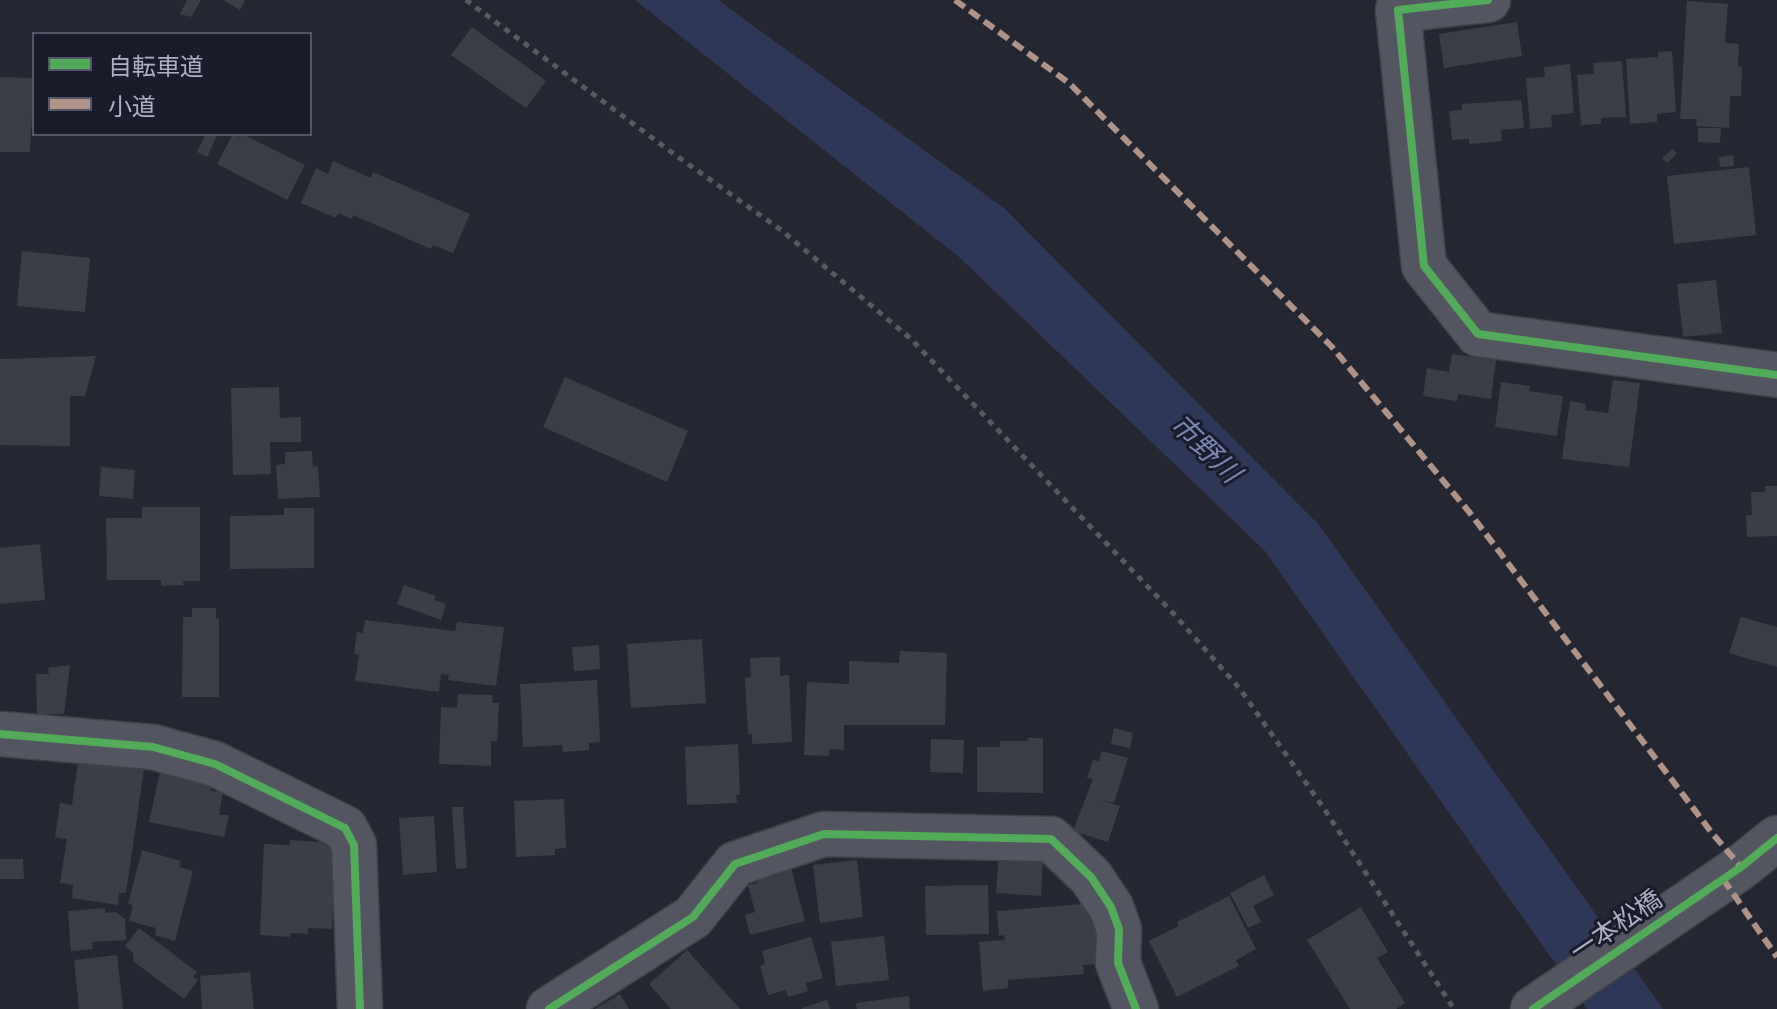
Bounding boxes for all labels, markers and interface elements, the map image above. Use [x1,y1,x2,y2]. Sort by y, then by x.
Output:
legend [32,32,312,136]
text: 自転車道 [108,53,204,81]
text: 小道 [108,93,156,121]
water label: 市野川 [1162,409,1246,491]
street label: 一本松橋 [1565,885,1669,969]

